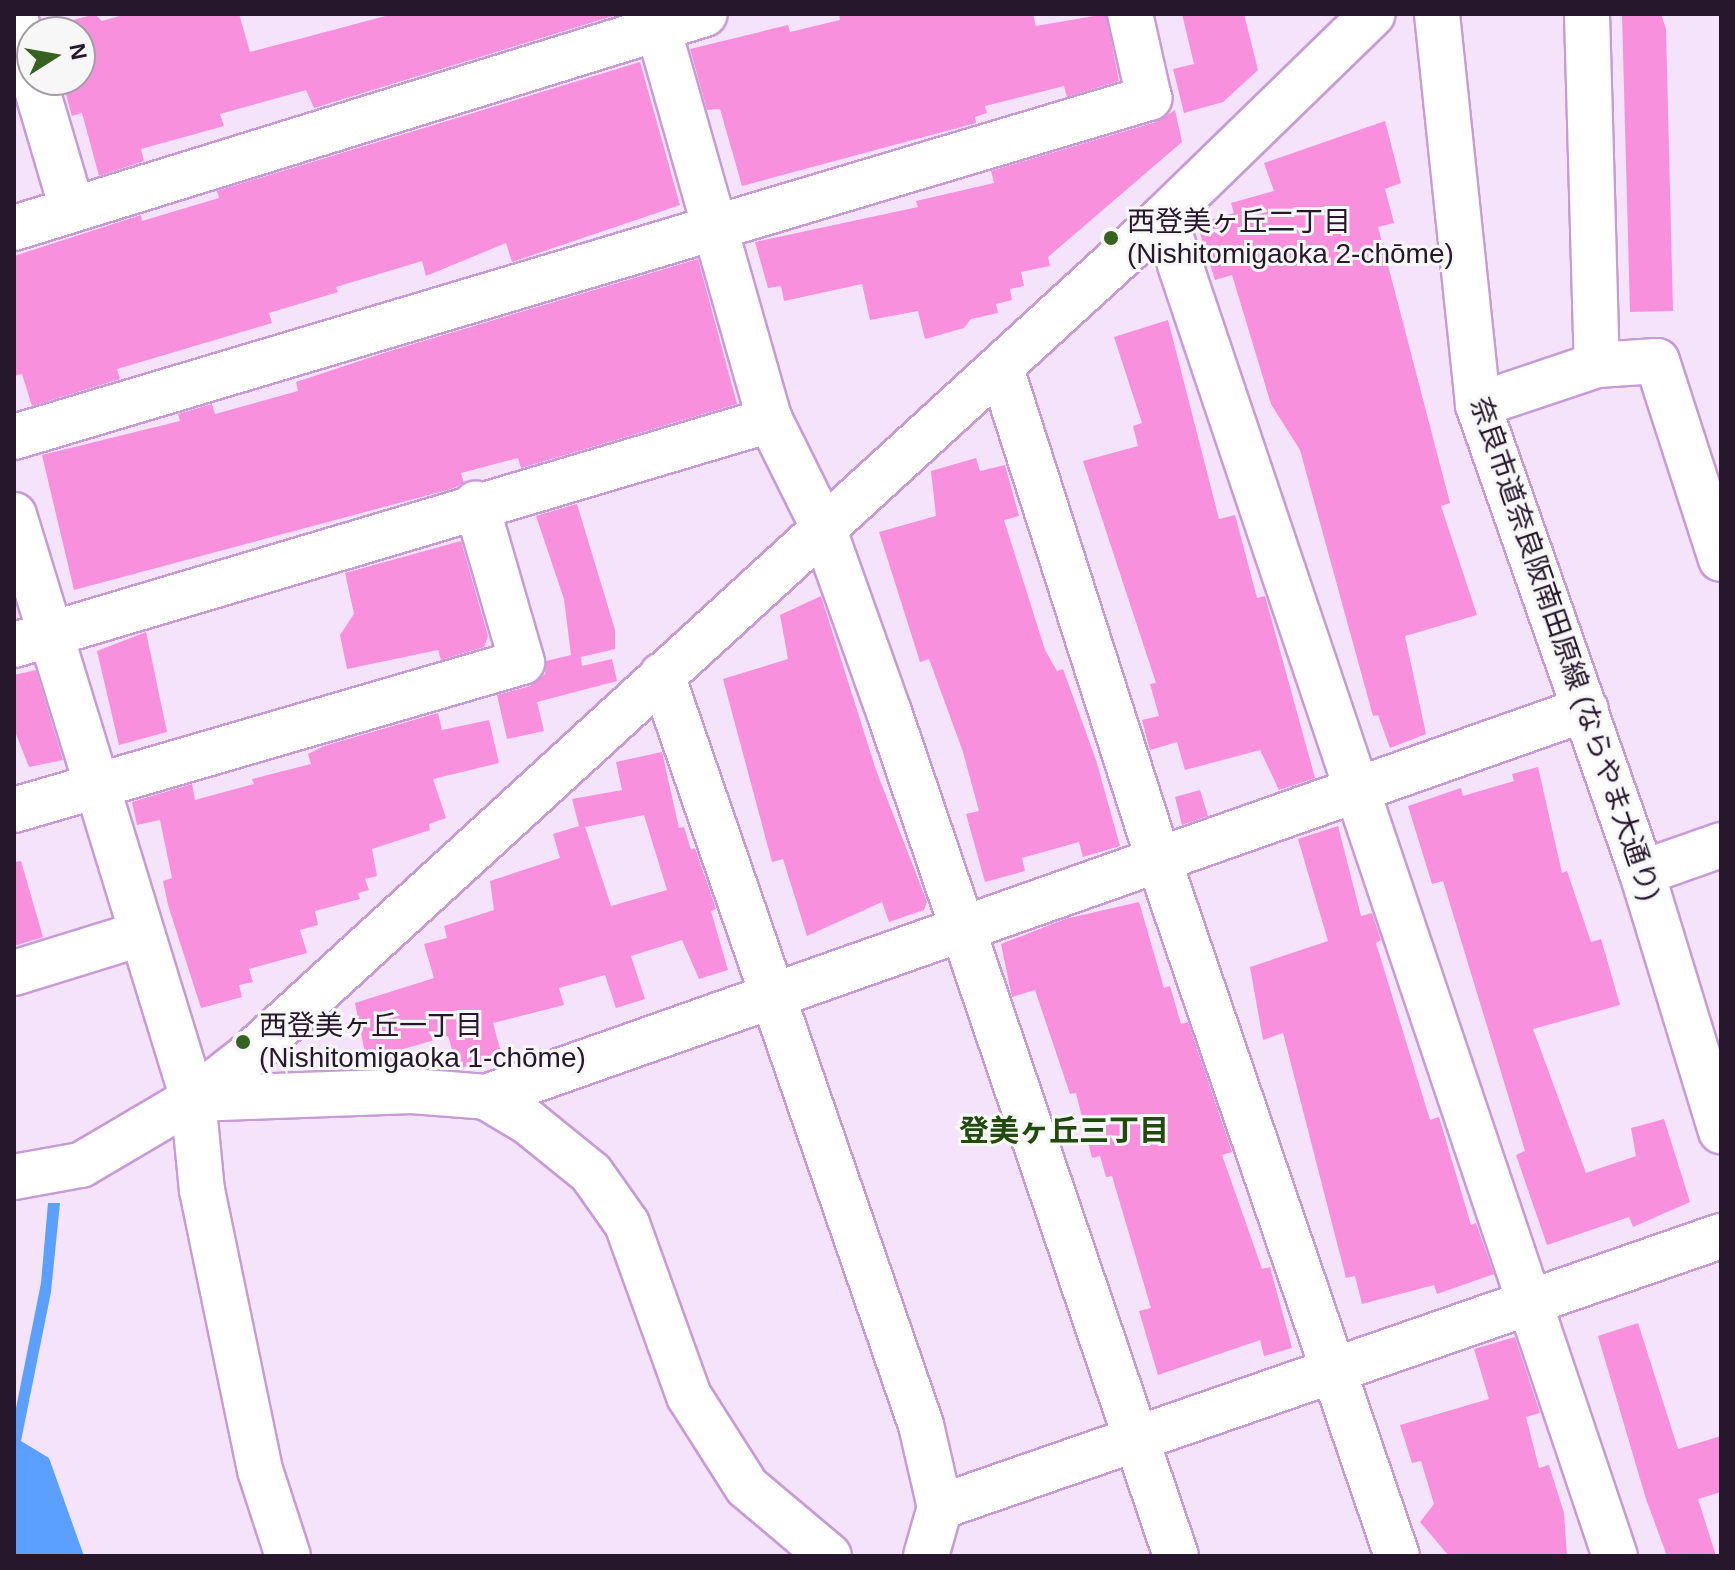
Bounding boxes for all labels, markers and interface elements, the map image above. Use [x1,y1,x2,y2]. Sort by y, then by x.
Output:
north arrow [16,16,96,96]
text: N [64,42,92,62]
place label: 西登美ヶ丘二丁目 (Nishitomigaoka 2-chōme) [1127,205,1454,271]
marker: 西登美ヶ丘二丁目 (Nishitomigaoka 2-chōme) [1102,229,1120,247]
street label: 奈良市道奈良阪南田原線 (ならやま大通り) [1463,393,1667,905]
place label: 西登美ヶ丘一丁目 (Nishitomigaoka 1-chōme) [259,1009,586,1075]
marker: 西登美ヶ丘一丁目 (Nishitomigaoka 1-chōme) [234,1033,252,1051]
district label: 登美ヶ丘三丁目 [959,1113,1169,1149]

